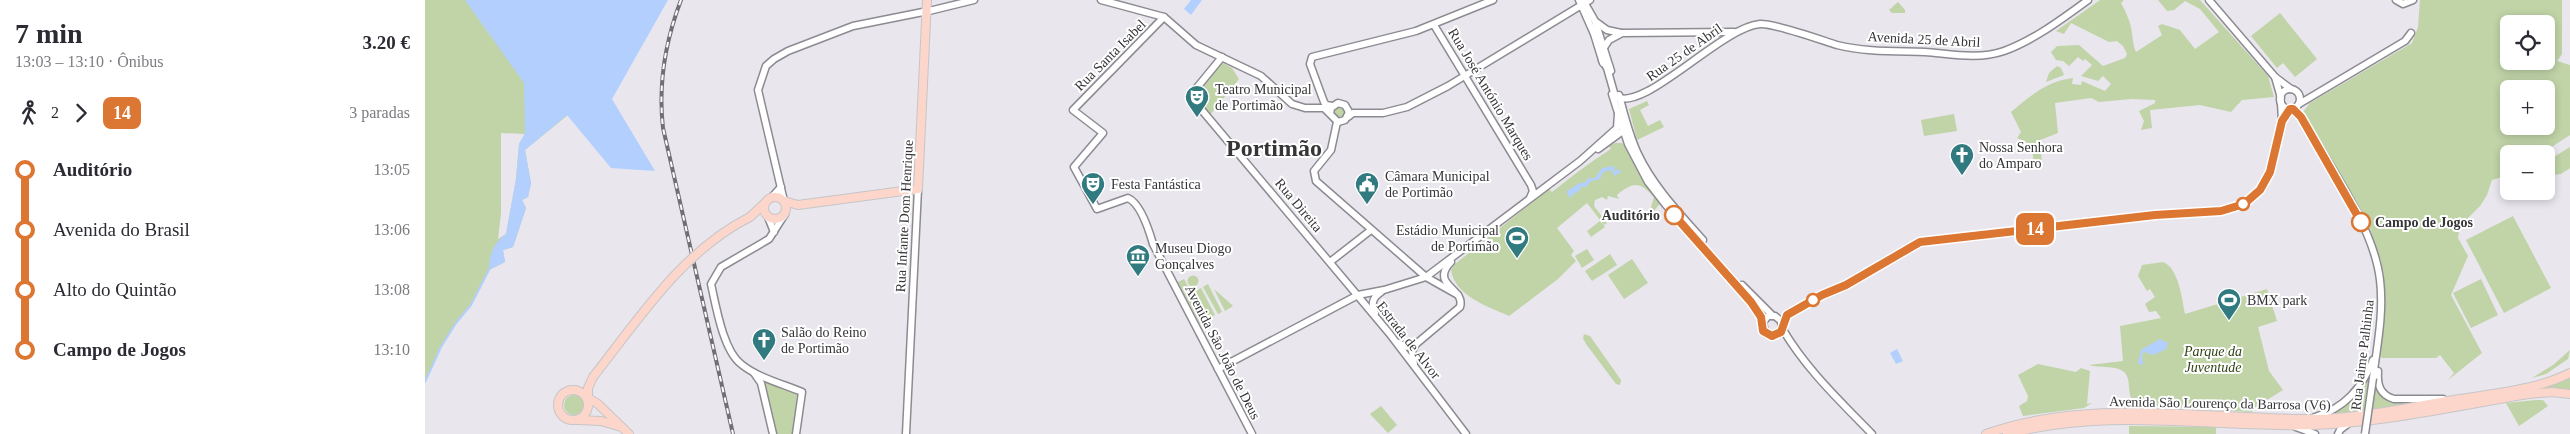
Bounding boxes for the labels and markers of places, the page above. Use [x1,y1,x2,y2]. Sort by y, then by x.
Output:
place label: Teatro Municipal de Portimão [1215,82,1312,113]
theatre icon: Teatro Municipal de Portimão [1184,84,1210,118]
place label: Nossa Senhora do Amparo [1979,140,2063,171]
church icon: Nossa Senhora do Amparo [1949,142,1975,176]
place label: Câmara Municipal de Portimão [1385,169,1490,200]
theatre icon: Festa Fantástica [1080,171,1106,205]
public building icon: Câmara Municipal de Portimão [1354,171,1380,205]
place label: Festa Fantástica [1111,177,1202,192]
unlabelled marker [2236,197,2250,211]
marker: Auditório [1664,205,1684,225]
place label: Auditório [1602,208,1660,223]
marker: Campo de Jogos [2351,212,2371,232]
place label: Campo de Jogos [2375,215,2474,230]
place label: Estádio Municipal de Portimão [1396,223,1499,254]
sports icon: Estádio Municipal de Portimão [1504,225,1530,259]
place label: Museu Diogo Gonçalves [1155,241,1232,272]
museum icon: Museu Diogo Gonçalves [1125,243,1151,277]
sports icon: BMX park [2216,287,2242,321]
unlabelled marker [1806,293,1820,307]
place label: BMX park [2247,293,2307,308]
place label: Salão do Reino de Portimão [781,325,867,356]
church icon: Salão do Reino de Portimão [751,327,777,361]

